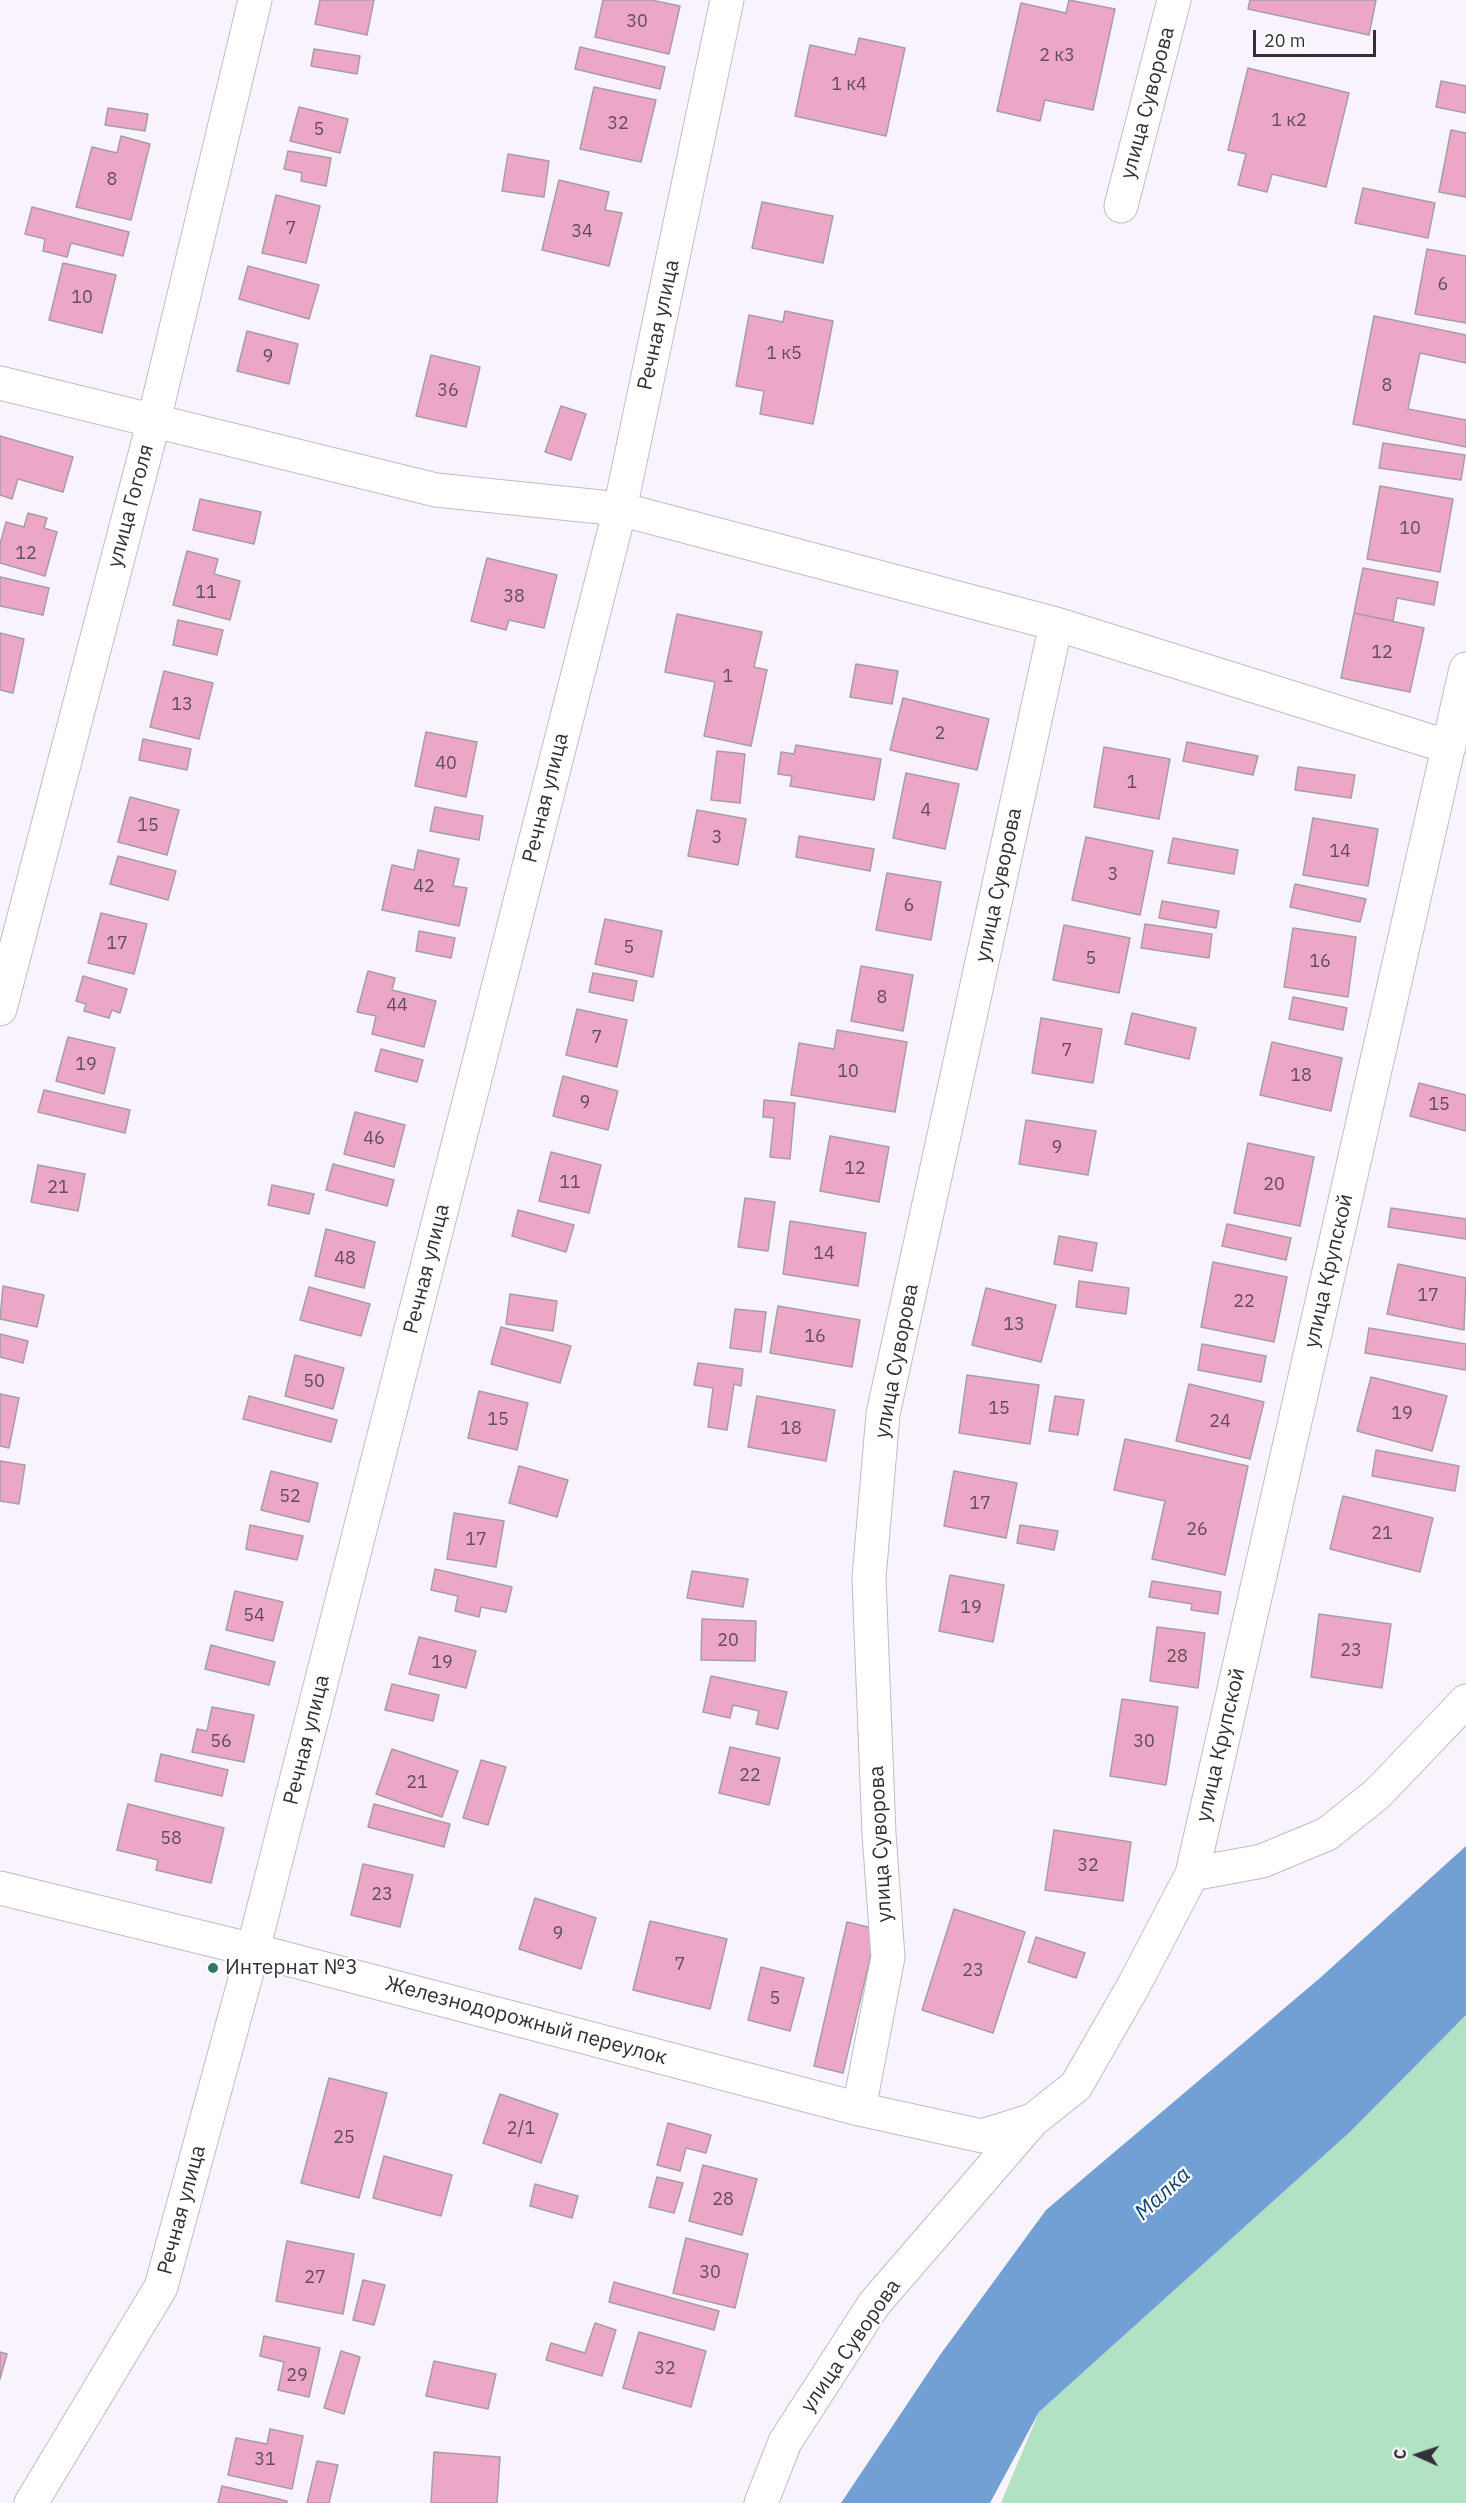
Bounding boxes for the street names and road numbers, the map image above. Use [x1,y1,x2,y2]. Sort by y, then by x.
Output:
street label: улица Суворова [1116,24,1180,182]
street label: Речная улица [633,257,685,393]
street label: улица Гоголя [102,442,160,570]
street label: Речная улица [518,730,574,866]
street label: улица Суворова [970,806,1028,964]
street label: улица Крупской [1299,1191,1359,1351]
street label: Речная улица [399,1201,455,1337]
street label: улица Суворова [870,1282,924,1440]
street label: улица Крупской [1191,1665,1251,1825]
street label: Речная улица [279,1672,335,1808]
street label: улица Суворова [864,1765,898,1923]
street label: Железнодорожный переулок [382,1971,670,2071]
street label: Речная улица [153,2142,211,2278]
street label: улица Суворова [796,2275,906,2417]

